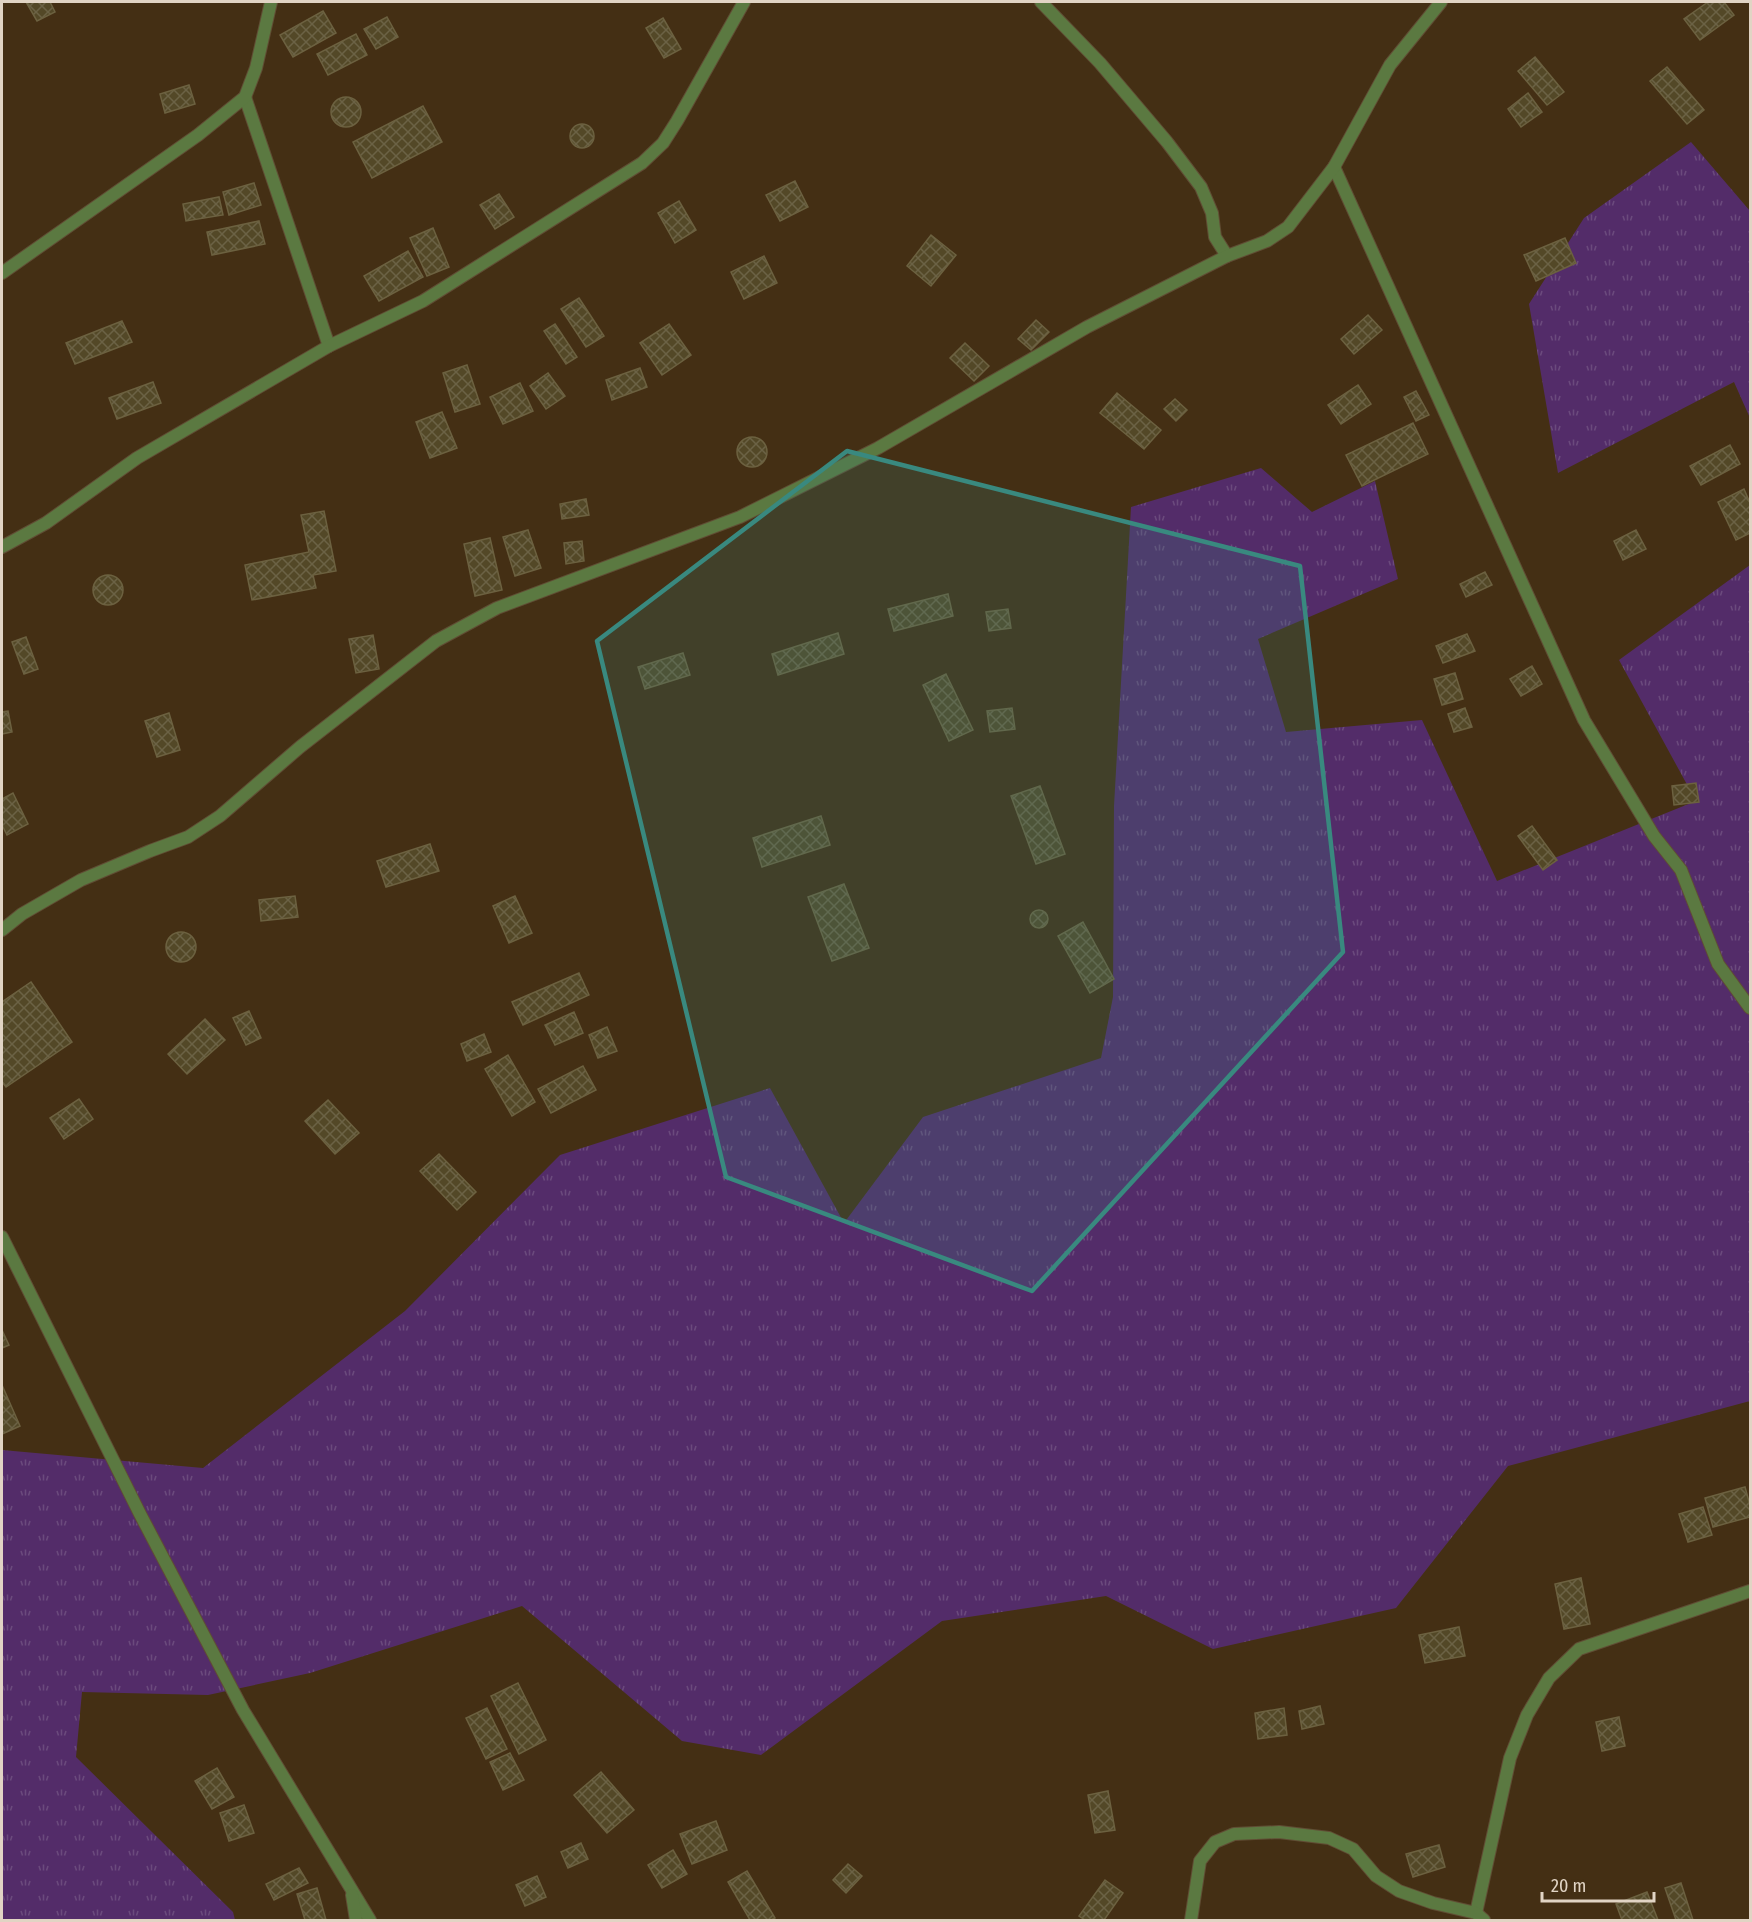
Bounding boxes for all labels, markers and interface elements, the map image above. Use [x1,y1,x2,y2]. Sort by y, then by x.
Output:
scale bar [1542,1865,1654,1903]
text: 20 m [1551,1875,1586,1897]

